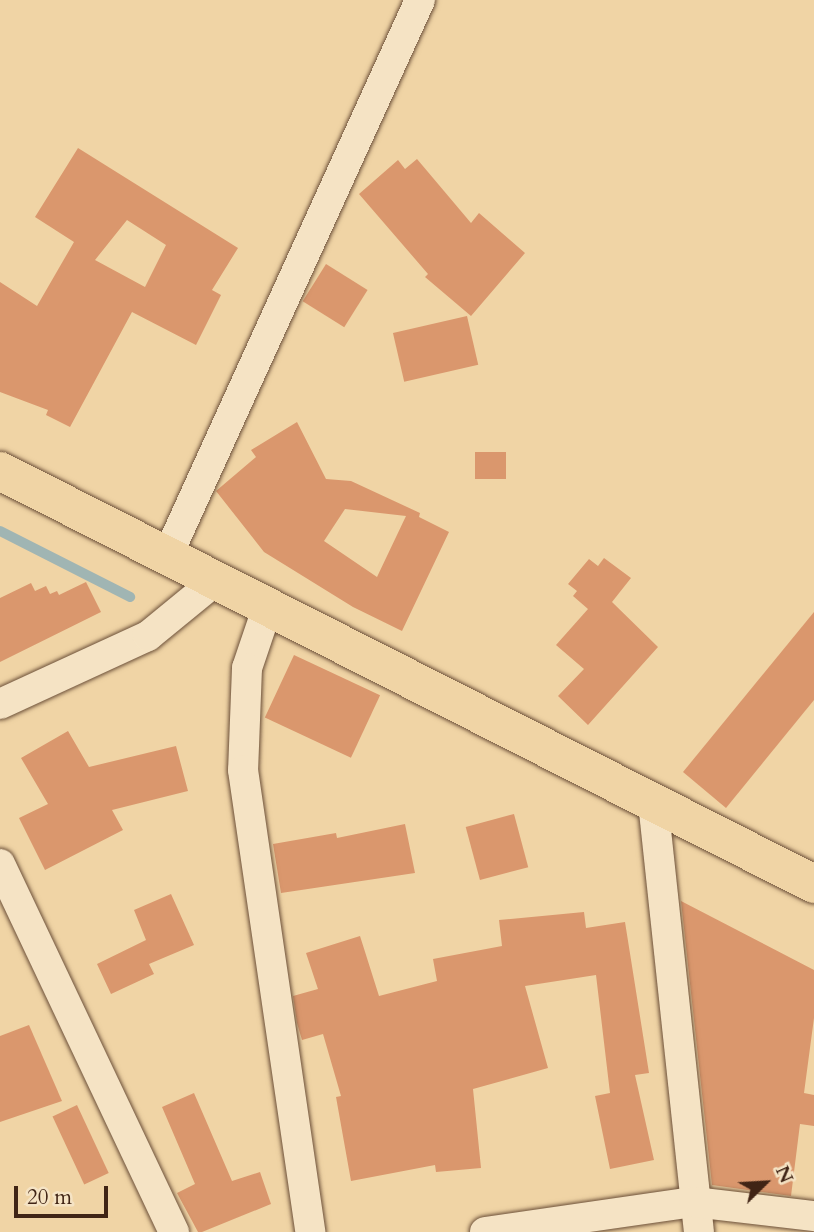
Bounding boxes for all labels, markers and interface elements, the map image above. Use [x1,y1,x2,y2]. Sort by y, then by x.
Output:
north arrow [730,1148,800,1218]
text: N [769,1162,799,1187]
scale bar [18,1172,112,1216]
text: 20 m [27,1183,72,1212]

